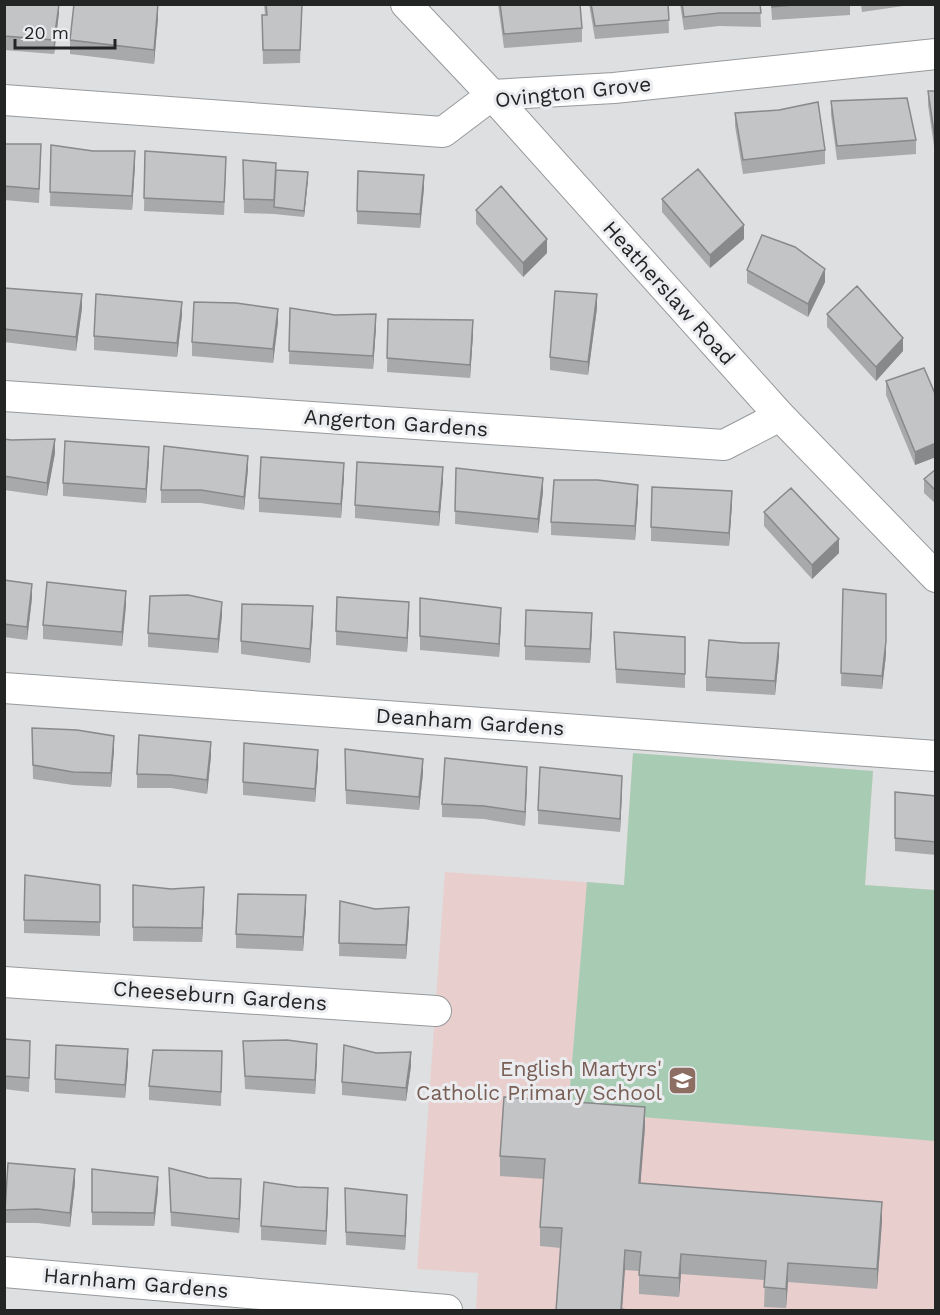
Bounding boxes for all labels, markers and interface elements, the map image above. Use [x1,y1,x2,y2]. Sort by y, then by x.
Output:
scale bar [15,12,116,50]
text: 20 m [24,22,69,43]
street label: Ovington Grove [494,71,652,112]
street label: Heatherslaw Road [598,215,741,370]
street label: Angerton Gardens [303,404,489,441]
street label: Deanham Gardens [375,702,565,741]
street label: Cheeseburn Gardens [112,976,328,1015]
place label: English Martyrs' Catholic Primary School [416,1056,663,1105]
school or university icon: English Martyrs' Catholic Primary School [667,1065,699,1097]
street label: Harnham Gardens [43,1262,230,1303]

